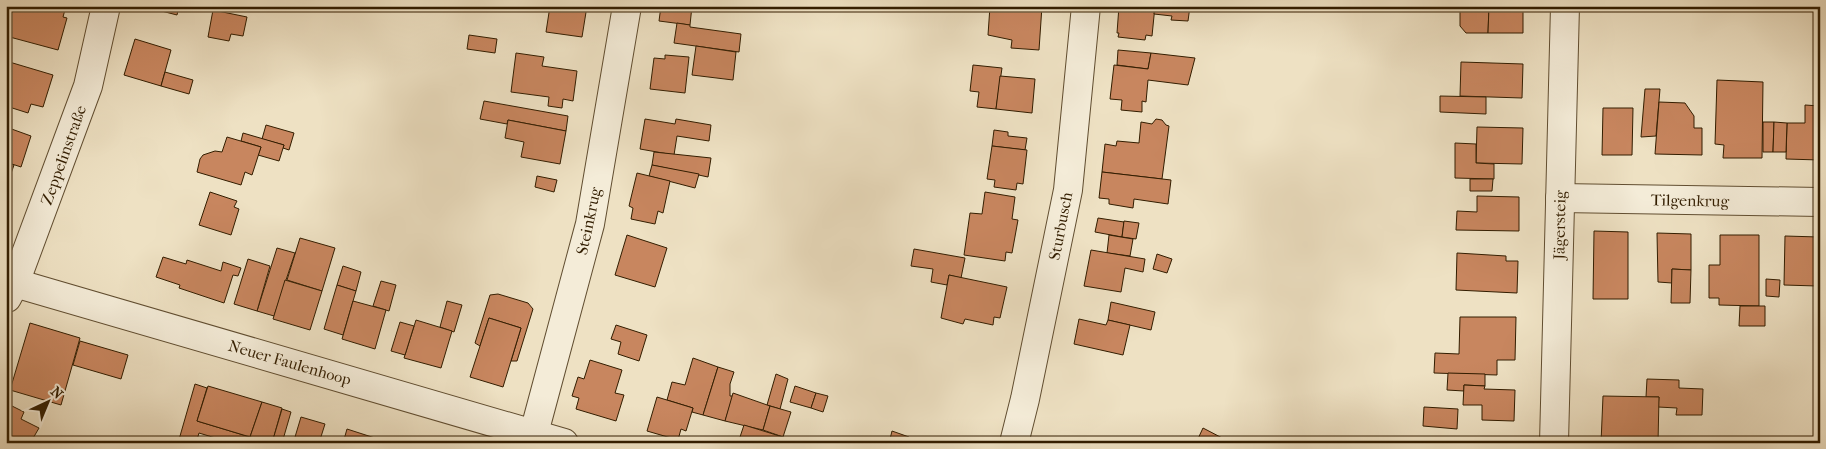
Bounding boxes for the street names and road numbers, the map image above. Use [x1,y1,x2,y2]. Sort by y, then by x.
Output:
street label: Zeppelinstraße [37,103,90,208]
street label: Steinkrug [572,185,605,257]
street label: Sturbusch [1045,190,1076,262]
street label: Jägersteig [1549,190,1570,262]
street label: Tilgenkrug [1651,190,1730,211]
street label: Neuer Faulenhoop [226,336,354,389]

